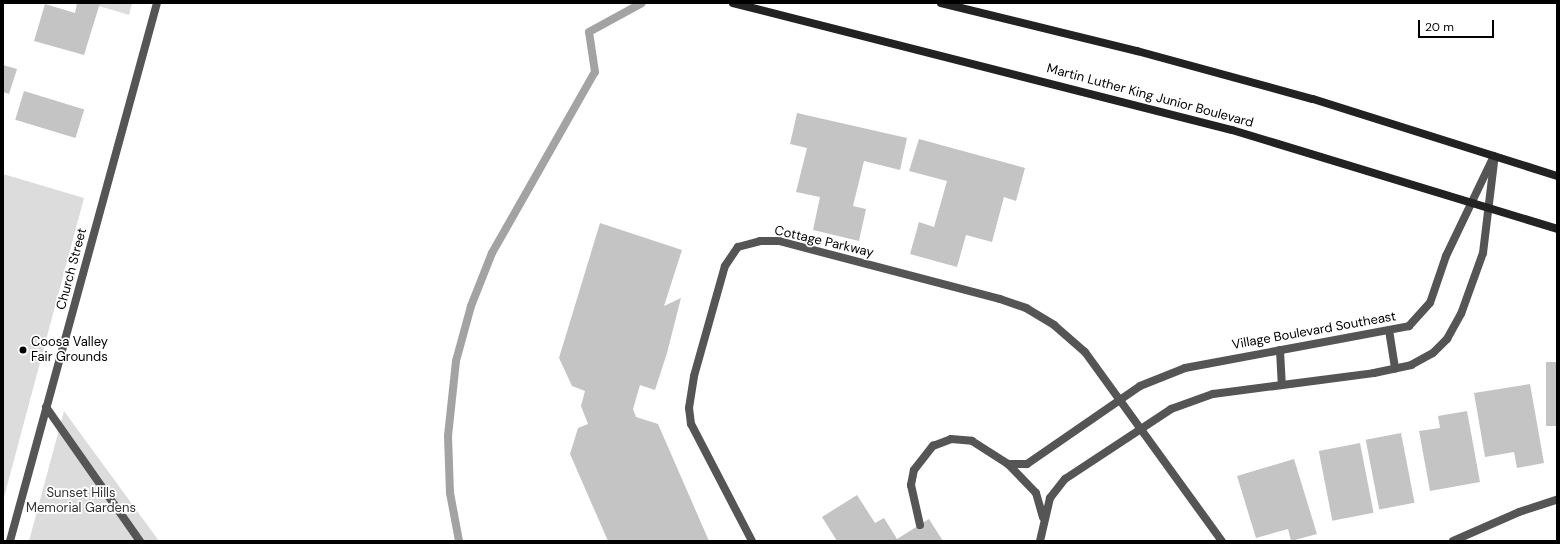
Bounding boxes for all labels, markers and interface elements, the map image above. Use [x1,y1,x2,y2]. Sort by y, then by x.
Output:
scale bar [1420,12,1496,38]
text: 20 m [1425,19,1454,35]
street label: Martin Luther King Junior Boulevard [1045,61,1255,131]
street label: Cottage Parkway [773,223,875,261]
street label: Church Street [54,226,90,312]
street label: Village Boulevard Southeast [1231,309,1397,353]
place label: Coosa Valley Fair Grounds [31,335,108,366]
marker: Coosa Valley Fair Grounds [18,345,28,355]
park label: Sunset Hills Memorial Gardens [26,486,136,517]

